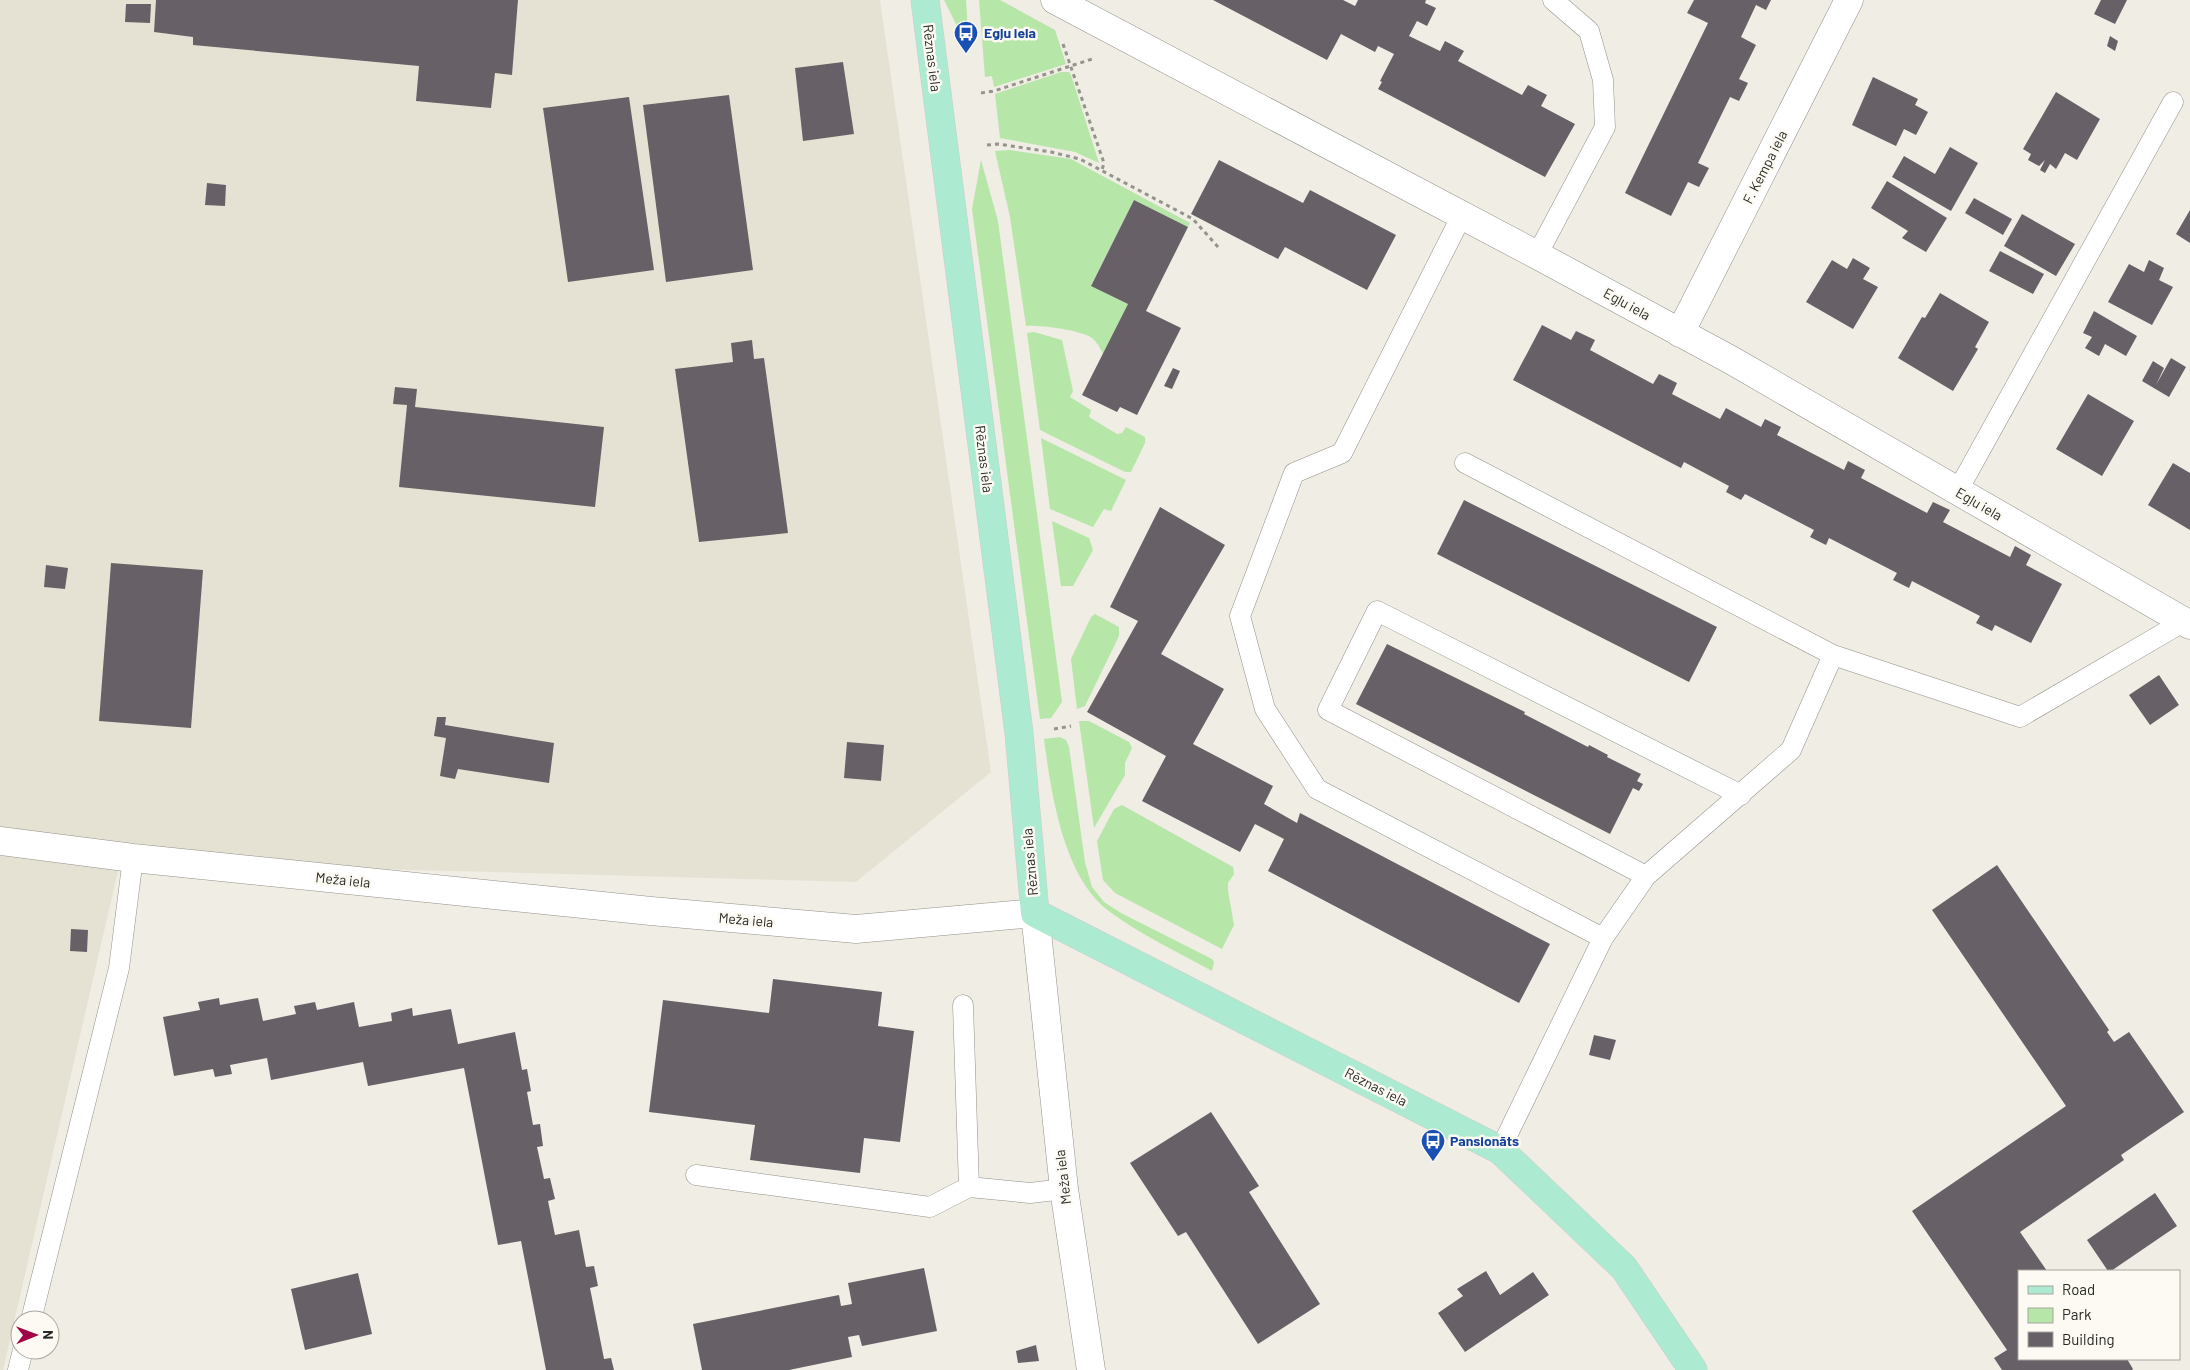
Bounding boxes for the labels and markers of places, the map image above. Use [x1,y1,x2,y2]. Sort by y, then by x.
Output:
bus stop icon: Egļu iela [953,20,979,54]
place label: Egļu iela [984,24,1036,41]
bus stop icon: Pansionāts [1420,1128,1446,1162]
place label: Pansionāts [1450,1132,1519,1149]

